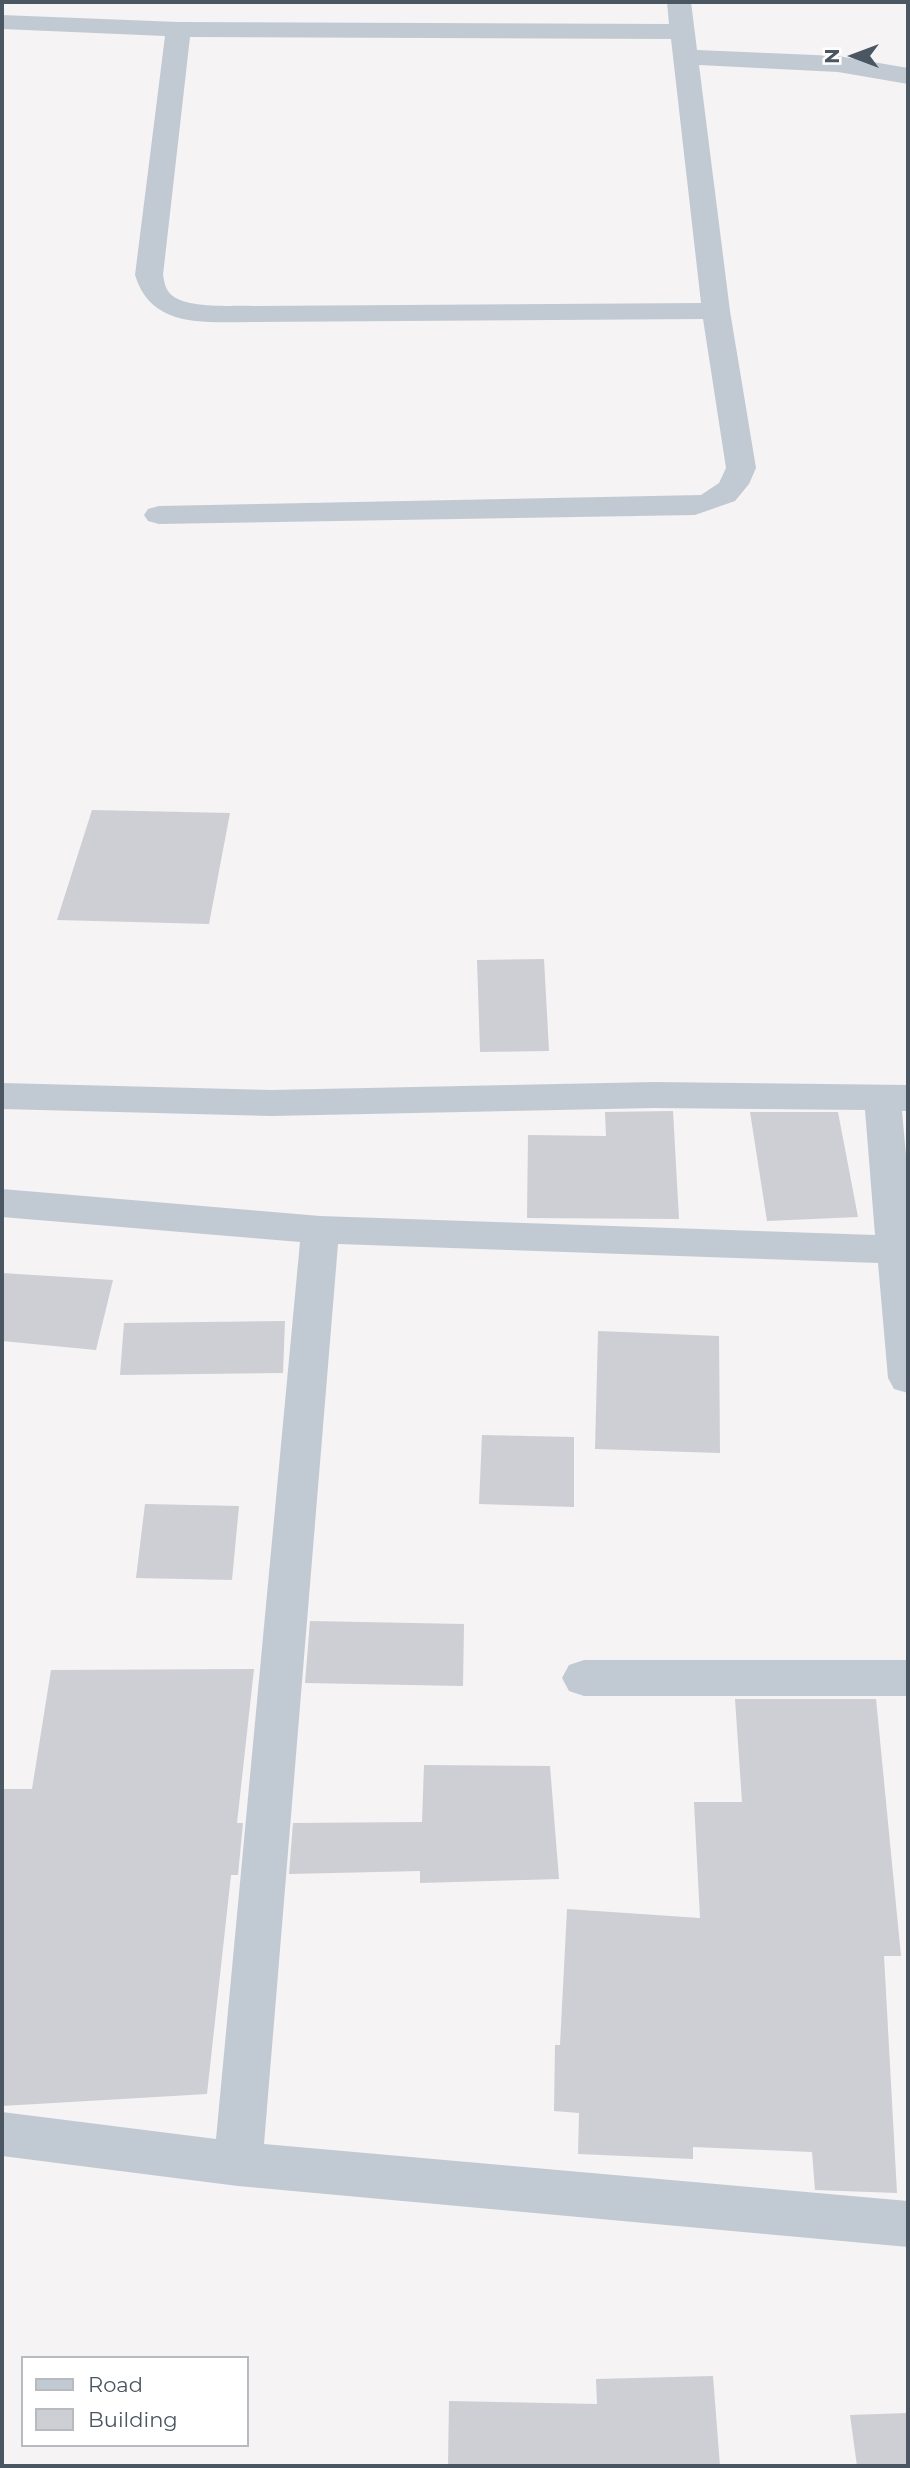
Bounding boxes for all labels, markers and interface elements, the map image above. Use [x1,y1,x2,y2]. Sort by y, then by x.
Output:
north arrow [819,21,889,91]
text: N [821,48,844,64]
legend [21,2356,248,2447]
text: Road [88,2372,143,2397]
text: Building [88,2407,178,2432]

